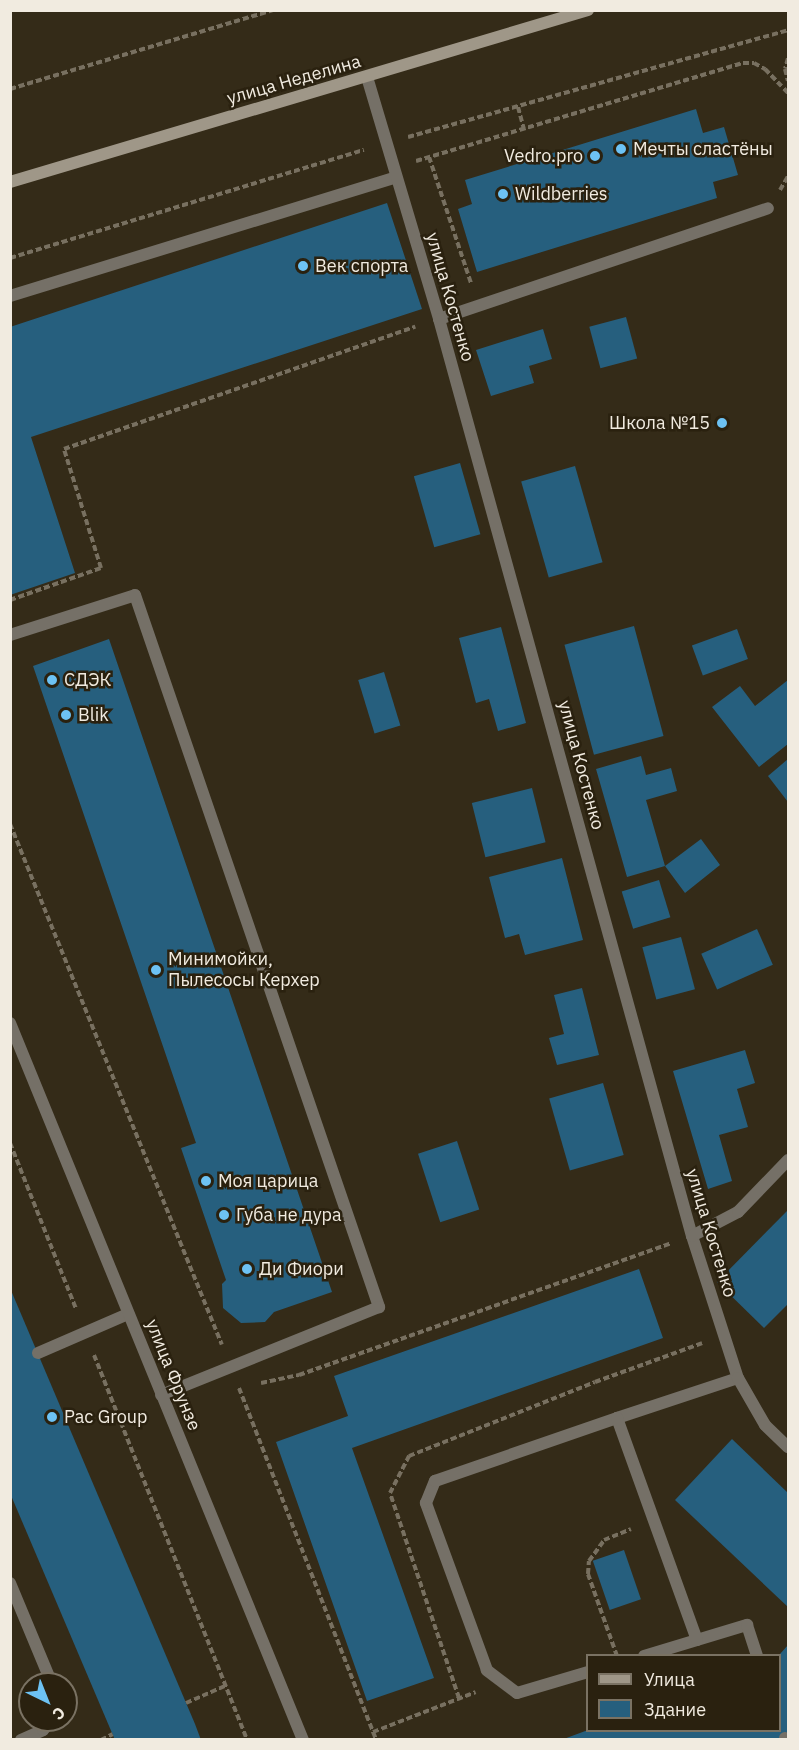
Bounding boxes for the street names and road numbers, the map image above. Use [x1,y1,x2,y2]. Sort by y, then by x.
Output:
street label: улица Неделина [225,51,363,109]
street label: улица Костенко [421,230,479,364]
street label: улица Костенко [553,698,609,832]
street label: улица Костенко [681,1166,741,1300]
street label: улица Фрунзе [141,1316,205,1434]

